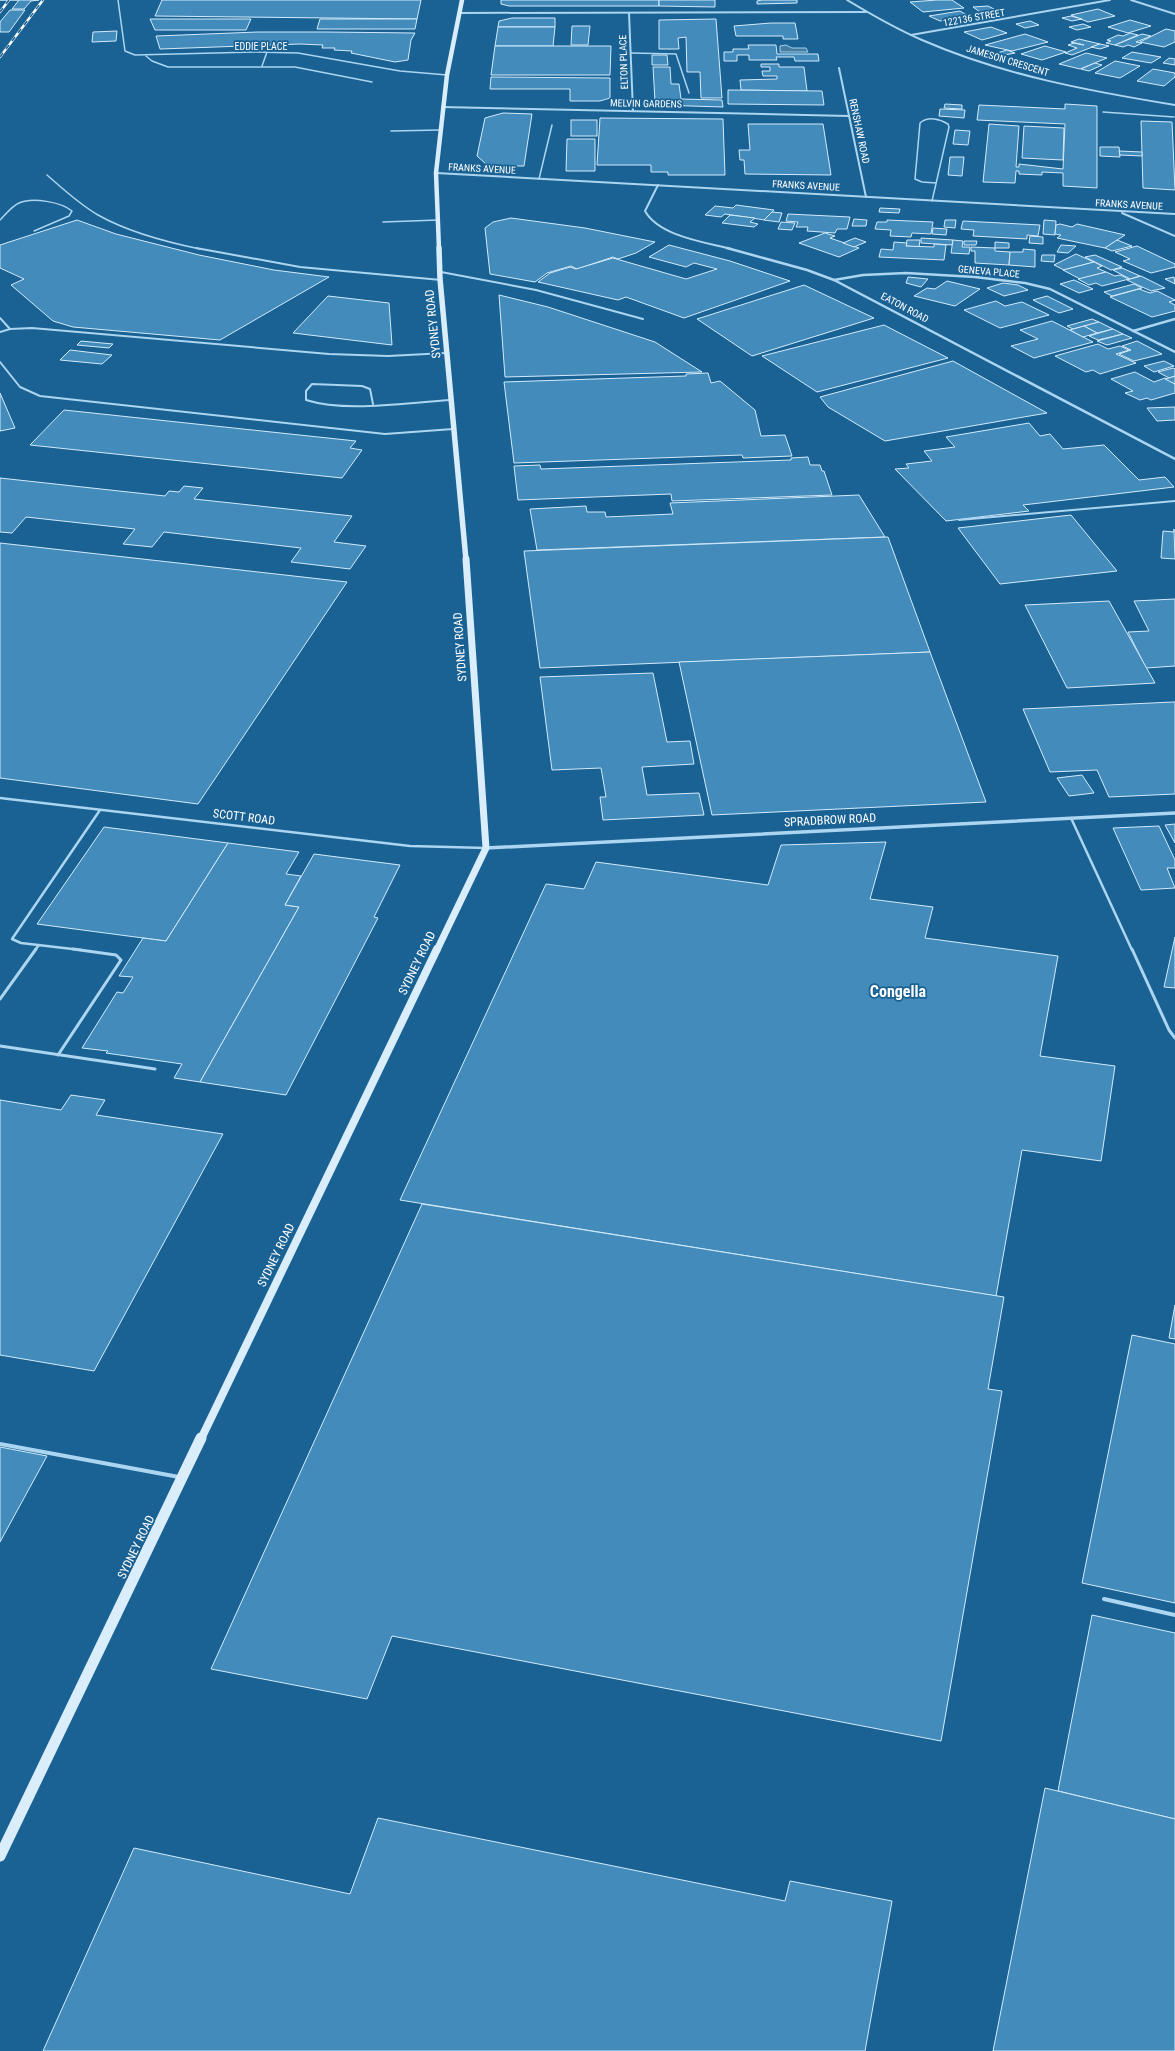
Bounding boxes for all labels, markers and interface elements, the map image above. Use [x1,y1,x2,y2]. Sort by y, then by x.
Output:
street label: 122136 STREET [942,7,1006,28]
street label: ELTON PLACE [617,34,630,90]
street label: EDDIE PLACE [235,41,287,52]
street label: JAMESON CRESCENT [965,43,1050,78]
street label: MELVIN GARDENS [610,97,682,110]
street label: RENSHAW ROAD [847,98,872,165]
street label: FRANKS AVENUE [448,161,516,176]
street label: FRANKS AVENUE [772,178,840,193]
street label: FRANKS AVENUE [1095,197,1163,212]
street label: GENEVA PLACE [958,263,1020,280]
street label: SYDNEY ROAD [422,289,444,359]
street label: EATON ROAD [879,290,931,325]
street label: SYDNEY ROAD [451,612,469,682]
street label: SCOTT ROAD [212,806,276,828]
street label: SPRADBROW ROAD [784,811,877,829]
street label: SYDNEY ROAD [396,929,438,997]
district label: Congella [870,982,927,1001]
street label: SYDNEY ROAD [255,1221,297,1289]
street label: SYDNEY ROAD [115,1513,157,1581]

